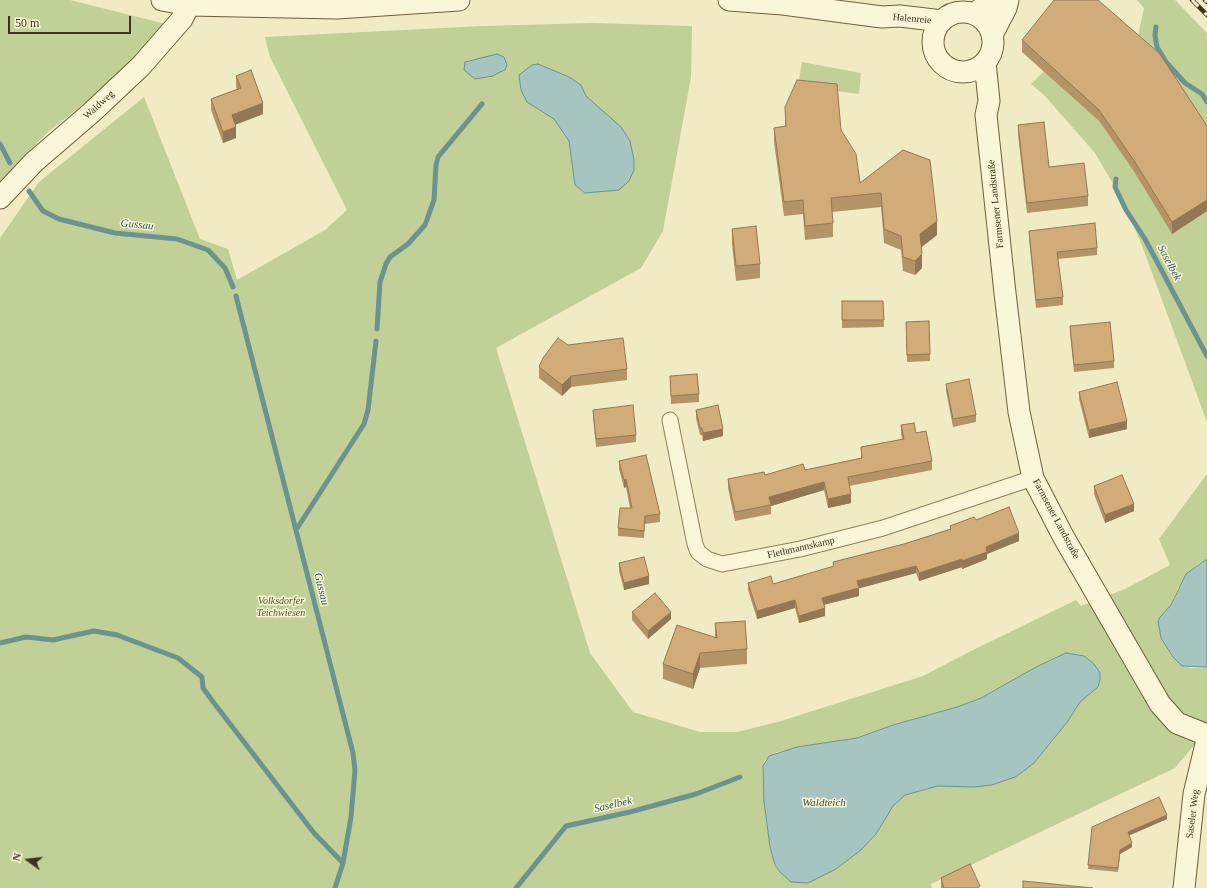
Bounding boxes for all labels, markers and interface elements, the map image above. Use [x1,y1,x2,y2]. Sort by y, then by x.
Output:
scale bar [10,8,133,34]
street label: Halenreie [892,11,932,27]
text: 50 m [15,16,39,30]
street label: Waldweg [81,88,117,122]
street label: Farmsener Landstraße [985,159,1007,249]
water label: Gussau [120,217,154,233]
water label: Saselbek [1154,243,1184,283]
street label: Farmsener Landstraße [1030,477,1082,561]
street label: Flethmannskamp [766,534,836,562]
water label: Gussau [311,571,331,607]
park label: Volksdorfer Teichwiesen [257,595,305,618]
street label: Saseler Weg [1184,789,1202,839]
water label: Saselbek [593,794,633,816]
water label: Waldteich [802,796,846,810]
north arrow [8,840,48,880]
text: N [10,852,23,862]

